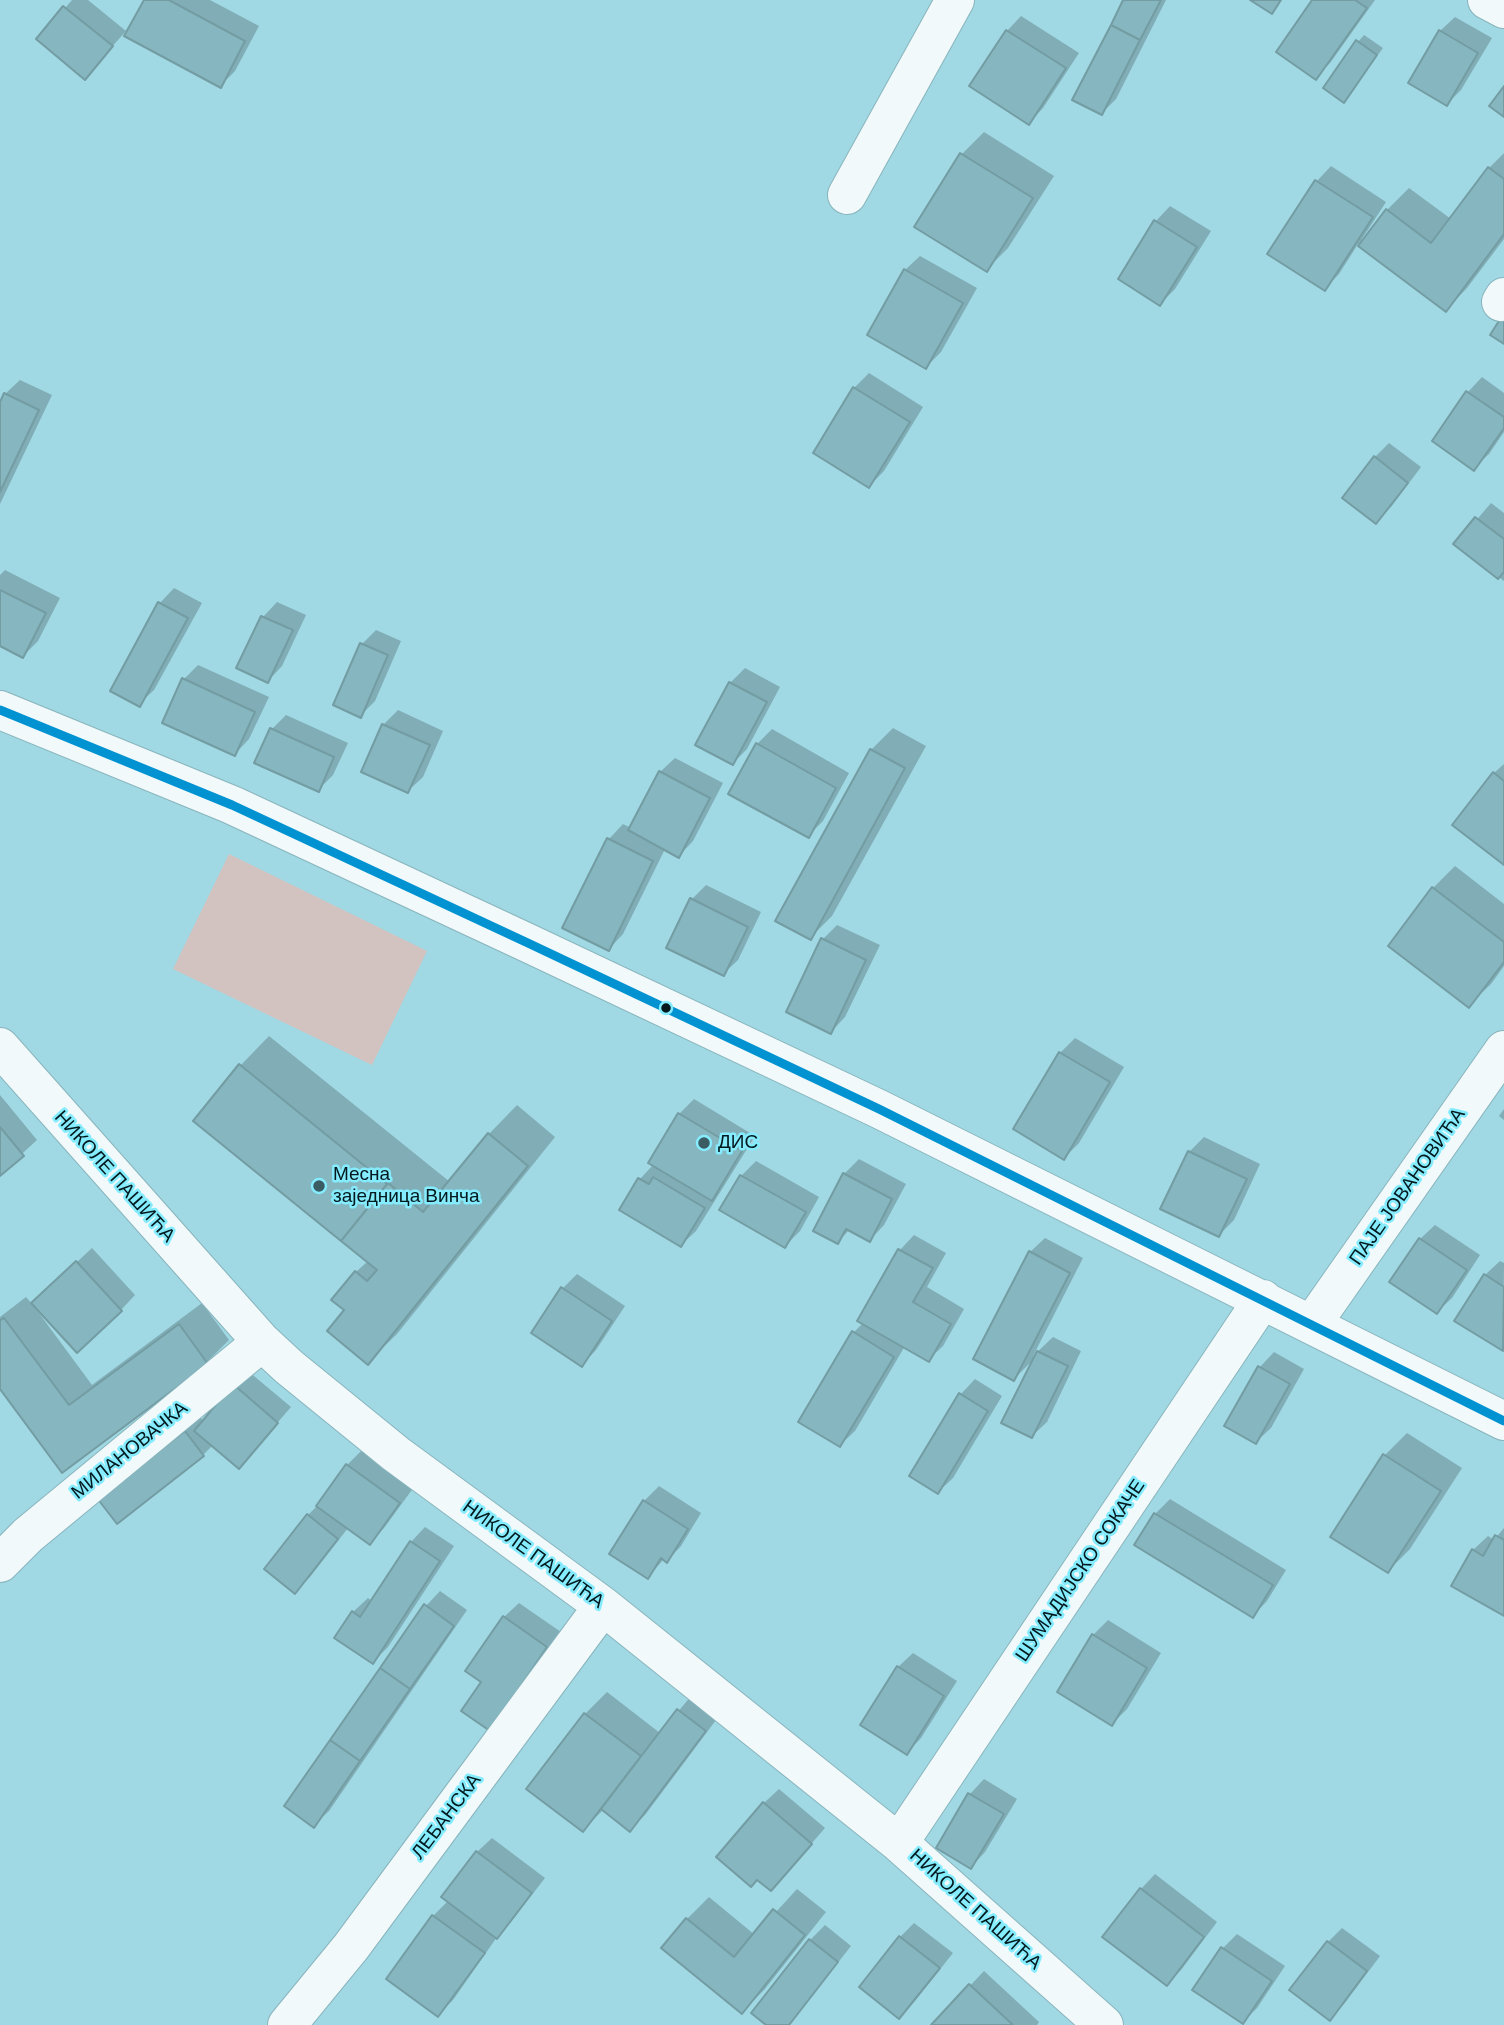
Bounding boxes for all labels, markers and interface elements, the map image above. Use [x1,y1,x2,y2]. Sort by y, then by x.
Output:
unlabelled marker [659,1001,673,1015]
street label: ПАЈЕ ЈОВАНОВИЋА [1345,1104,1471,1270]
street label: НИКОЛЕ ПАШИЋА [49,1106,179,1248]
place label: ДИС [718,1132,758,1154]
marker: ДИС [696,1135,712,1151]
place label: Месна заједница Винча [333,1164,480,1208]
marker: Месна заједница Винча [311,1178,327,1194]
street label: МИЛАНОВАЧКА [67,1397,193,1505]
street label: ШУМАДИЈСКО СОКАЧЕ [1012,1476,1150,1666]
street label: НИКОЛЕ ПАШИЋА [458,1496,608,1614]
street label: ЛЕБАНСКА [407,1770,487,1864]
street label: НИКОЛЕ ПАШИЋА [904,1845,1046,1975]

